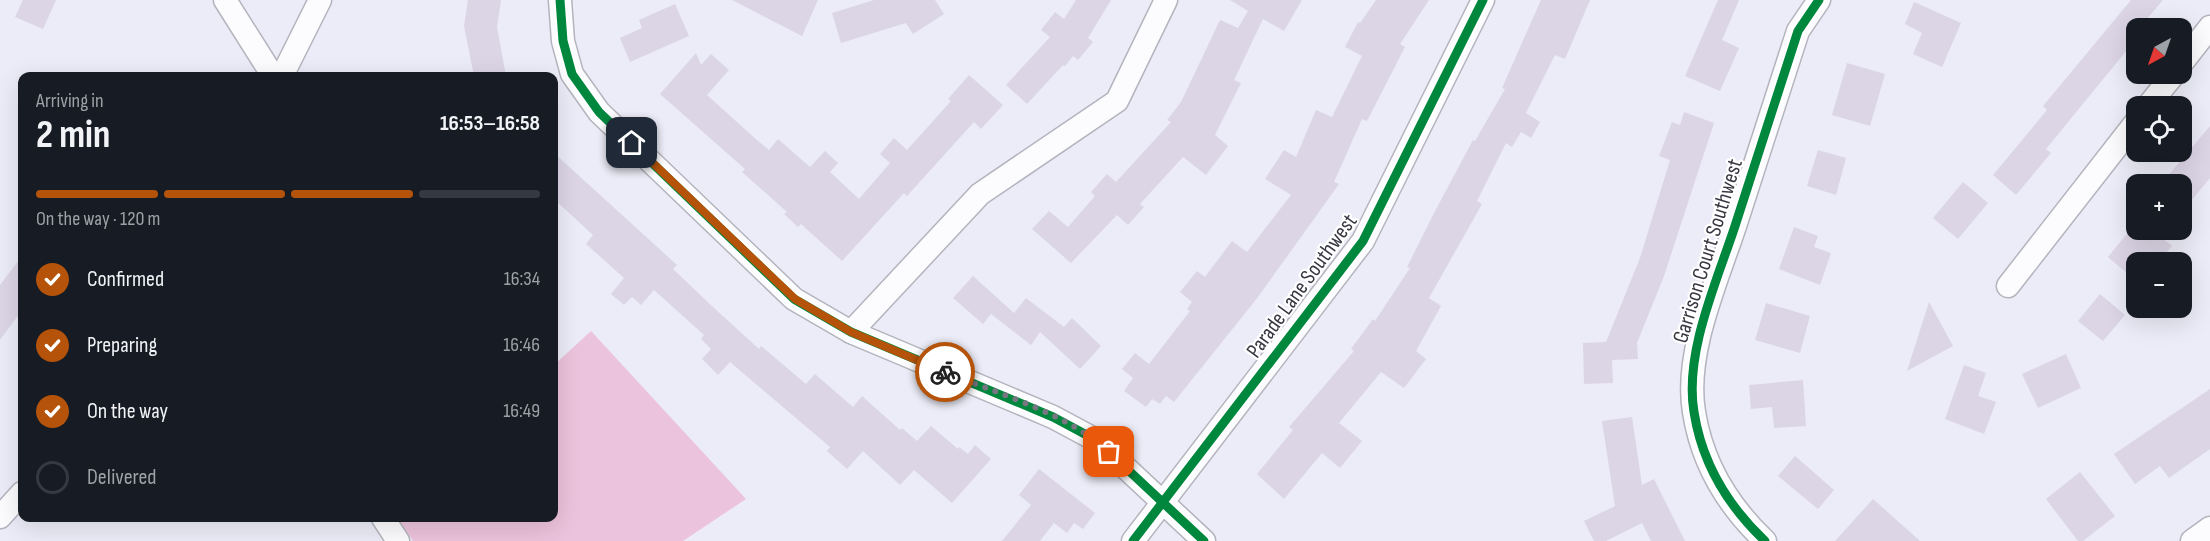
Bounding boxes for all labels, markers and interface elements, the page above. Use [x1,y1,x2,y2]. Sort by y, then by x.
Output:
north arrow [2126,18,2192,84]
map controls [2126,18,2192,318]
text: Arriving in [36,89,104,113]
button: locate [2126,96,2192,162]
text: 16:53–16:58 [440,110,540,137]
text: 2 min [36,112,110,159]
pin [606,117,657,168]
icon: home [615,126,648,159]
street label: Garrison Court Southwest [1667,155,1749,346]
button: + [2126,174,2192,240]
text: On the way · 120 m [36,207,160,231]
street label: Parade Lane Southwest [1241,209,1363,363]
button: − [2126,252,2192,318]
icon: check [36,263,69,296]
text: Confirmed [87,266,164,293]
text: 16:34 [504,267,540,291]
icon: check [36,329,69,362]
text: Preparing [87,332,157,359]
text: 16:46 [503,333,540,357]
courier [915,342,975,402]
icon: bike [929,356,962,389]
icon: check [36,395,69,428]
text: On the way [87,398,168,425]
text: 16:49 [503,399,540,423]
pin [1083,426,1134,477]
icon: bag [1092,435,1125,468]
text: Delivered [87,464,156,491]

